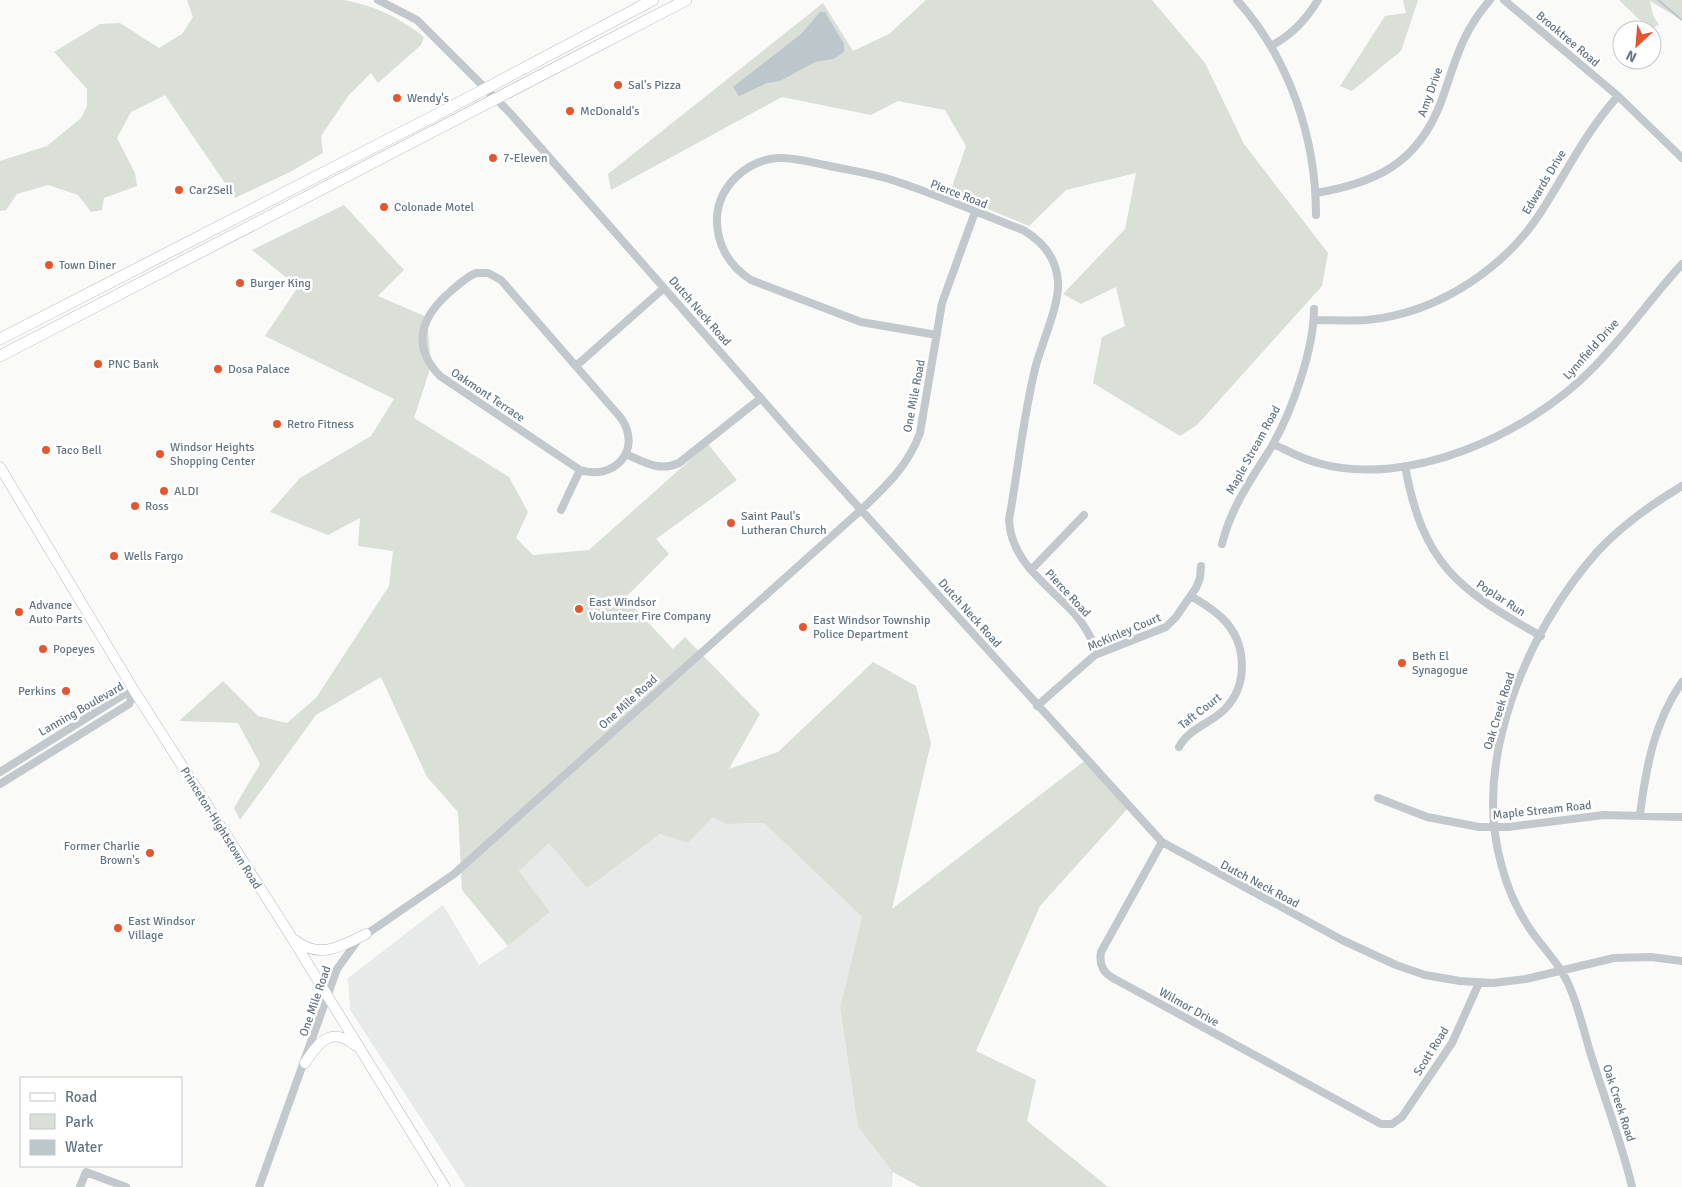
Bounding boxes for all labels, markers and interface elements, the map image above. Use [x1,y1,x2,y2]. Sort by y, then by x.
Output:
street label: Brooktree Road [1533,8,1603,70]
north arrow [1612,20,1662,70]
text: N [1623,46,1640,66]
street label: Amy Drive [1415,65,1446,119]
place label: Sal's Pizza [628,78,681,93]
marker: Sal's Pizza [612,79,624,91]
place label: Wendy's [407,91,449,106]
marker: Wendy's [391,92,403,104]
place label: McDonald's [580,104,640,119]
marker: McDonald's [564,105,576,117]
street label: Edwards Drive [1519,147,1570,217]
place label: 7-Eleven [503,151,548,166]
marker: 7-Eleven [487,152,499,164]
street label: Pierce Road [928,177,990,212]
place label: Car2Sell [189,183,233,198]
marker: Car2Sell [173,184,185,196]
place label: Colonade Motel [394,200,475,215]
marker: Colonade Motel [378,201,390,213]
place label: Town Diner [59,258,116,273]
marker: Town Diner [43,259,55,271]
street label: Dutch Neck Road [665,273,734,349]
place label: Burger King [250,276,311,291]
marker: Burger King [234,277,246,289]
street label: Lynnfield Drive [1560,316,1623,383]
place label: PNC Bank [108,357,159,372]
marker: PNC Bank [92,358,104,370]
street label: One Mile Road [900,358,929,434]
place label: Dosa Palace [228,362,290,377]
marker: Dosa Palace [212,363,224,375]
street label: Oakmont Terrace [448,365,528,426]
street label: Maple Stream Road [1223,403,1284,497]
place label: Retro Fitness [287,417,354,432]
marker: Retro Fitness [271,418,283,430]
place label: Windsor Heights Shopping Center [170,440,256,469]
place label: Taco Bell [56,443,102,458]
marker: Taco Bell [40,444,52,456]
marker: Windsor Heights Shopping Center [154,448,166,460]
place label: ALDI [174,484,199,499]
marker: ALDI [158,485,170,497]
place label: Ross [145,499,169,514]
marker: Ross [129,500,141,512]
place label: Saint Paul's Lutheran Church [741,509,827,538]
marker: Saint Paul's Lutheran Church [725,517,737,529]
place label: Wells Fargo [124,549,183,564]
marker: Wells Fargo [108,550,120,562]
street label: Pierce Road [1042,566,1094,620]
street label: Dutch Neck Road [935,576,1004,651]
street label: Poplar Run [1473,577,1528,620]
place label: East Windsor Volunteer Fire Company [589,595,711,624]
place label: Advance Auto Parts [29,598,83,627]
marker: East Windsor Volunteer Fire Company [573,603,585,615]
marker: Advance Auto Parts [13,606,25,618]
street label: McKinley Court [1085,610,1163,655]
place label: East Windsor Township Police Department [813,613,930,642]
marker: East Windsor Township Police Department [797,621,809,633]
place label: Popeyes [53,642,95,657]
marker: Popeyes [37,643,49,655]
place label: Beth El Synagogue [1412,649,1468,678]
marker: Beth El Synagogue [1396,657,1408,669]
street label: Oak Creek Road [1481,671,1518,752]
street label: One Mile Road [596,672,661,733]
street label: Lanning Boulevard [36,679,126,740]
place label: Perkins [18,684,56,699]
marker: Perkins [60,685,72,697]
street label: Taft Court [1176,690,1225,733]
street label: Princeton-Hightstown Road [177,764,264,892]
street label: Maple Stream Road [1492,798,1592,823]
place label: Former Charlie Brown's [64,839,140,868]
marker: Former Charlie Brown's [144,847,156,859]
street label: Dutch Neck Road [1218,857,1302,912]
place label: East Windsor Village [128,914,196,943]
marker: East Windsor Village [112,922,124,934]
street label: One Mile Road [296,964,335,1038]
street label: Wilmor Drive [1156,985,1222,1030]
street label: Scott Road [1410,1024,1452,1079]
street label: Oak Creek Road [1599,1063,1638,1144]
legend [20,1077,182,1167]
text: Road [65,1088,97,1106]
text: Park [65,1113,94,1131]
text: Water [65,1138,103,1156]

